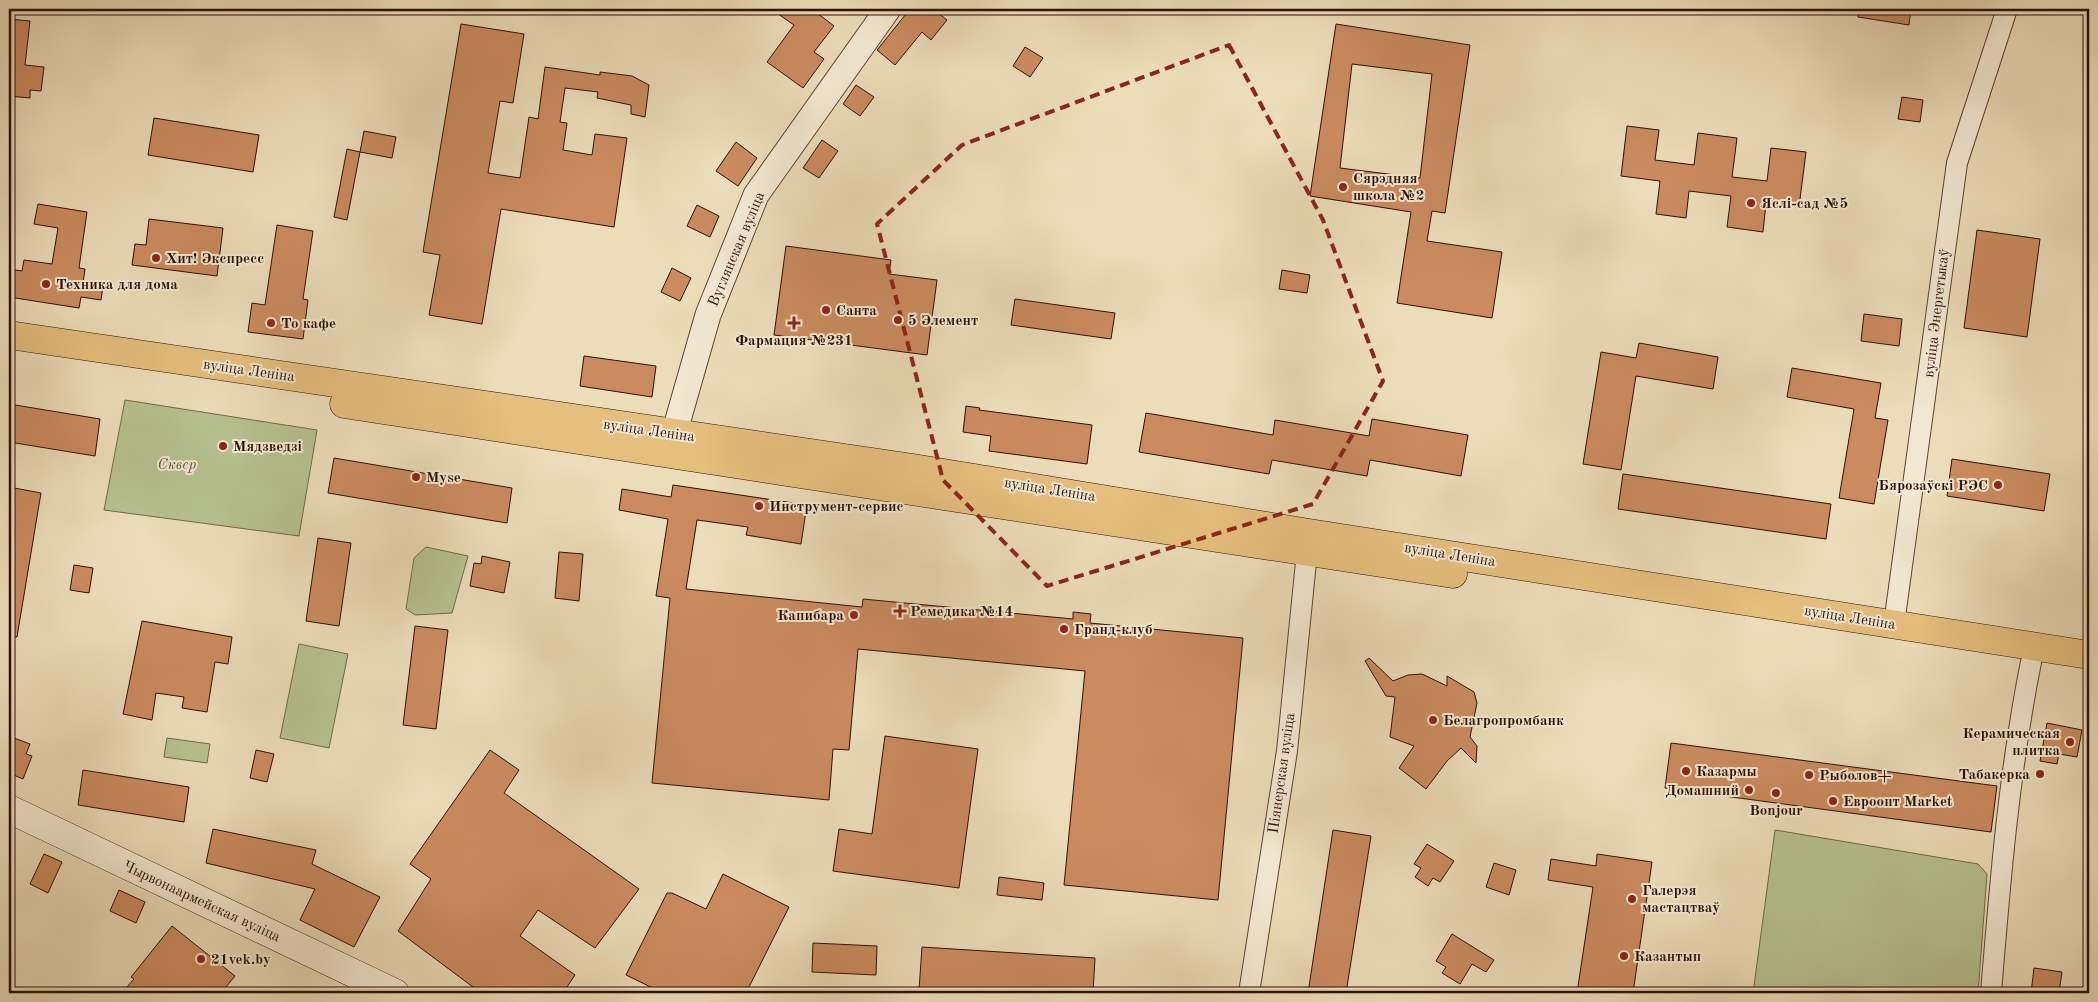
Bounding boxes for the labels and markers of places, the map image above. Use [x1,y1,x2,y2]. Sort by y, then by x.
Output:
place label: Сярэдняя школа №2 [1353,172,1424,204]
marker: Сярэдняя школа №2 [1337,181,1349,193]
marker: Яслі-сад №5 [1745,197,1757,209]
place label: Яслі-сад №5 [1761,197,1848,212]
marker: Хит! Экспресс [150,252,162,264]
place label: Хит! Экспресс [166,252,264,267]
marker: Техника для дома [40,278,52,290]
place label: Техника для дома [56,278,178,293]
marker: Санта [820,304,832,316]
place label: Санта [836,304,877,319]
marker: 5 Элемент [892,314,904,326]
place label: 5 Элемент [908,314,978,329]
marker: То кафе [265,317,277,329]
place label: То кафе [281,317,336,332]
marker: Фармация №231 [788,317,800,329]
place label: Фармация №231 [735,334,853,349]
marker: Мядзведзі [217,440,229,452]
place label: Мядзведзі [233,440,302,455]
marker: Myse [410,471,422,483]
place label: Myse [426,471,461,486]
place label: Бярозаўскі РЭС [1878,479,1988,494]
marker: Бярозаўскі РЭС [1992,479,2004,491]
marker: Инструмент-сервис [753,500,765,512]
place label: Инструмент-сервис [769,500,904,515]
marker: Ремедика №14 [894,605,906,617]
place label: Ремедика №14 [910,605,1013,620]
place label: Капибара [777,609,844,624]
marker: Капибара [848,609,860,621]
marker: Гранд-клуб [1058,623,1070,635]
place label: Гранд-клуб [1074,623,1153,638]
marker: Белагропромбанк [1427,714,1439,726]
place label: Белагропромбанк [1443,714,1564,729]
place label: Керамическая плитка [1962,727,2060,759]
marker: Керамическая плитка [2064,736,2076,748]
marker: Казармы [1680,765,1692,777]
place label: Казармы [1696,765,1757,780]
place label: Табакерка [1959,768,2030,783]
marker: Табакерка [2034,768,2046,780]
marker: Рыболов+ [1803,769,1815,781]
place label: Рыболов+ [1819,769,1892,784]
place label: Домашний [1665,784,1739,799]
marker: Домашний [1743,784,1755,796]
marker: Bonjour [1770,787,1782,799]
marker: Евроопт Market [1827,795,1839,807]
place label: Евроопт Market [1843,795,1953,810]
place label: Bonjour [1749,804,1803,819]
place label: Галерэя мастацтваў [1642,884,1720,916]
marker: Галерэя мастацтваў [1626,893,1638,905]
marker: Казантып [1618,950,1630,962]
place label: Казантып [1634,950,1701,965]
marker: 21vek.by [195,953,207,965]
place label: 21vek.by [211,953,271,968]

